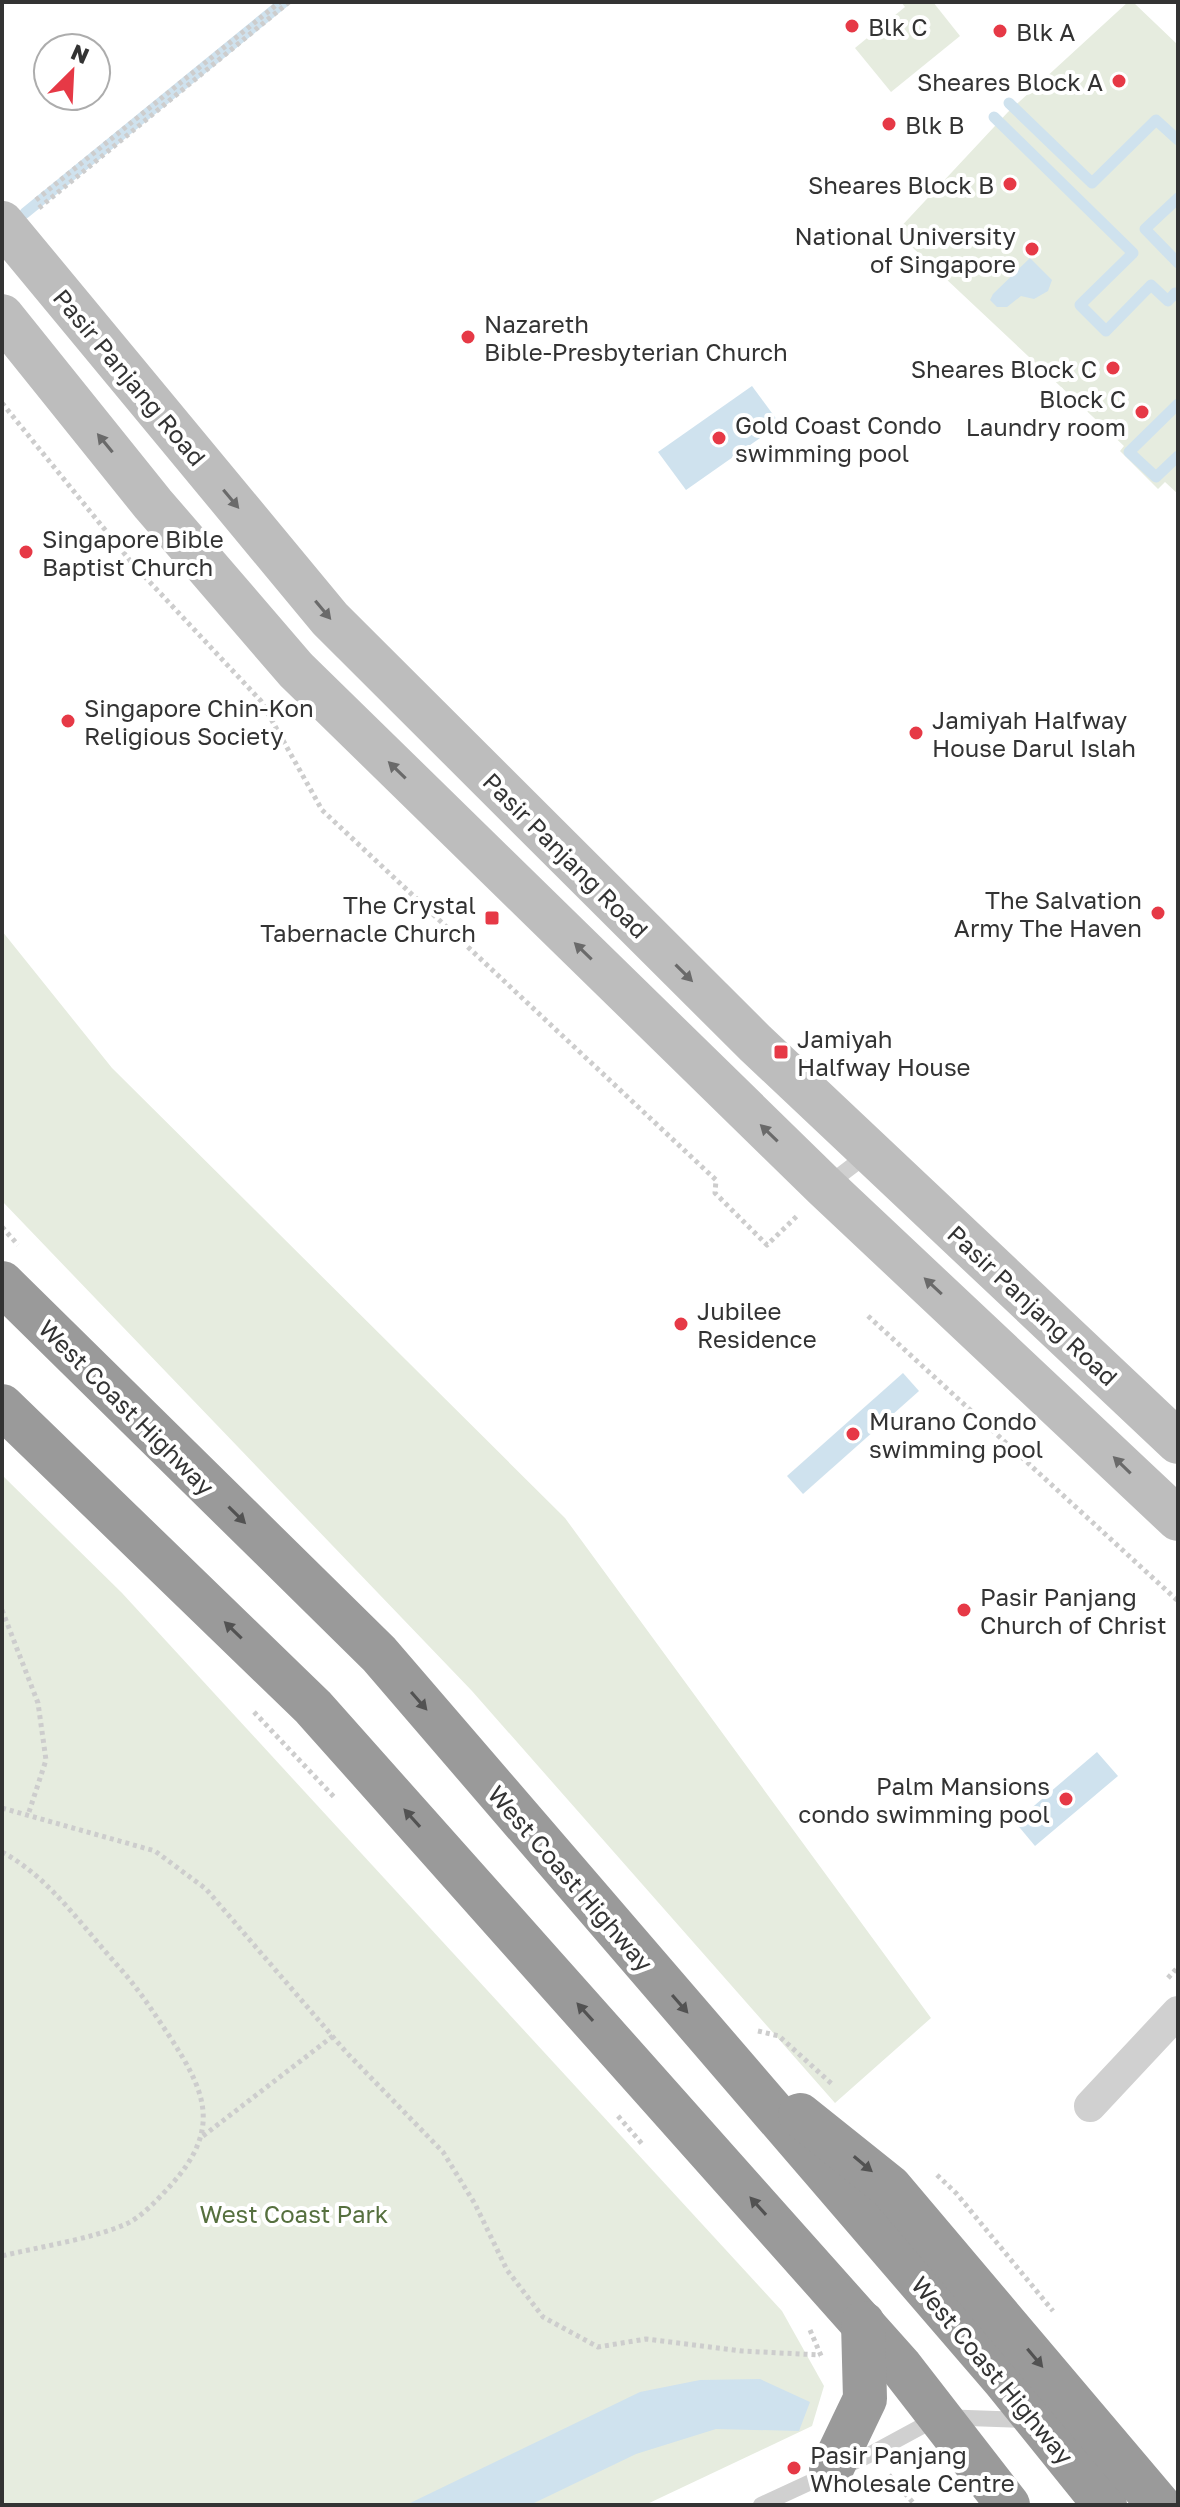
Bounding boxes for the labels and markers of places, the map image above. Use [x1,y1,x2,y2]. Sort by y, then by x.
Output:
place label: Blk C [868,12,928,41]
marker: Blk C [843,17,861,35]
place label: Blk A [1016,17,1075,46]
marker: Blk A [991,22,1009,40]
place label: Sheares Block A [917,67,1103,96]
marker: Sheares Block A [1110,72,1128,90]
place label: Blk B [905,110,964,139]
marker: Blk B [880,115,898,133]
place label: Sheares Block B [808,170,994,199]
marker: Sheares Block B [1001,175,1019,193]
place label: National University of Singapore [794,221,1016,278]
marker: National University of Singapore [1023,240,1041,258]
place label: Nazareth Bible-Presbyterian Church [484,309,788,366]
marker: Nazareth Bible-Presbyterian Church [459,328,477,346]
place label: Sheares Block C [911,354,1097,383]
marker: Sheares Block C [1104,359,1122,377]
place label: Block C Laundry room [966,384,1126,441]
marker: Block C Laundry room [1133,403,1151,421]
place label: Gold Coast Condo swimming pool [735,410,942,467]
marker: Gold Coast Condo swimming pool [710,429,728,447]
place label: Singapore Bible Baptist Church [42,524,224,581]
marker: Singapore Bible Baptist Church [17,543,35,561]
place label: Singapore Chin-Kon Religious Society [84,693,314,750]
place label: Jamiyah Halfway House Darul Islah [932,705,1136,762]
marker: Singapore Chin-Kon Religious Society [59,712,77,730]
marker: Jamiyah Halfway House Darul Islah [907,724,925,742]
place label: The Salvation Army The Haven [954,885,1142,942]
place label: The Crystal Tabernacle Church [260,890,476,947]
marker: The Salvation Army The Haven [1149,904,1167,922]
marker: The Crystal Tabernacle Church [483,909,501,927]
place label: Jamiyah Halfway House [797,1024,971,1081]
marker: Jamiyah Halfway House [772,1043,790,1061]
place label: Jubilee Residence [697,1296,817,1353]
marker: Jubilee Residence [672,1315,690,1333]
place label: Murano Condo swimming pool [869,1406,1043,1463]
marker: Murano Condo swimming pool [844,1425,862,1443]
place label: Pasir Panjang Church of Christ [980,1582,1167,1639]
marker: Pasir Panjang Church of Christ [955,1601,973,1619]
place label: Palm Mansions condo swimming pool [798,1771,1050,1828]
marker: Palm Mansions condo swimming pool [1057,1790,1075,1808]
place label: Pasir Panjang Wholesale Centre [810,2440,1015,2497]
marker: Pasir Panjang Wholesale Centre [785,2459,803,2477]

